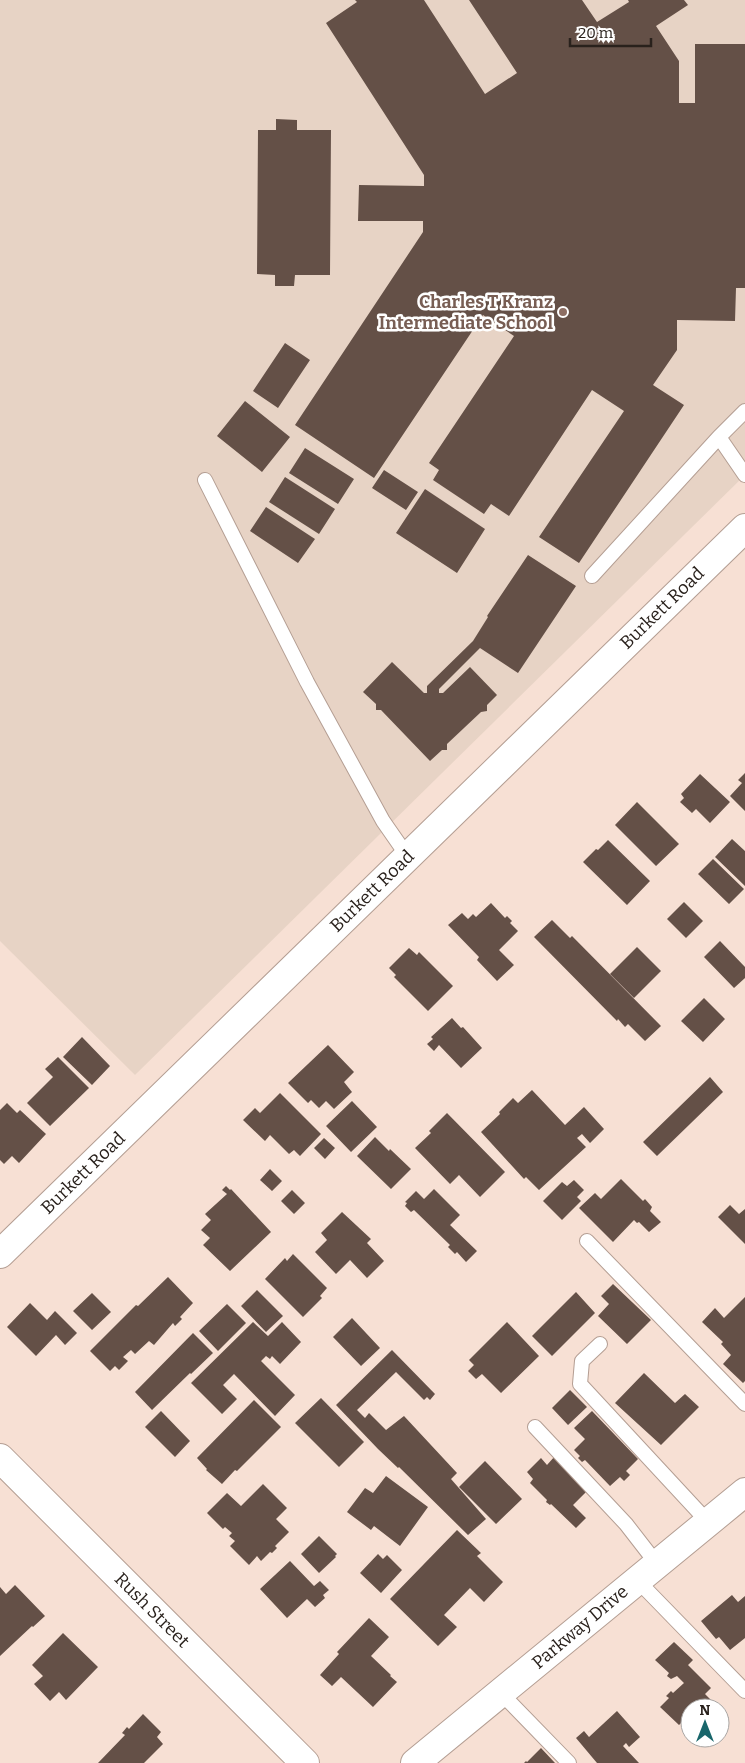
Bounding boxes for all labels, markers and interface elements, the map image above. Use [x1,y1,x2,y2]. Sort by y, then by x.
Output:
scale bar [570,15,651,47]
text: 20 m [578,24,614,42]
place label: Charles T Kranz Intermediate School [379,291,553,334]
marker: Charles T Kranz Intermediate School [557,306,569,318]
street label: Burkett Road [615,562,709,654]
street label: Burkett Road [325,845,419,937]
street label: Burkett Road [36,1127,130,1219]
street label: Rush Street [110,1568,194,1652]
street label: Parkway Drive [528,1580,632,1674]
north arrow [680,1698,730,1748]
text: N [700,1702,711,1719]

